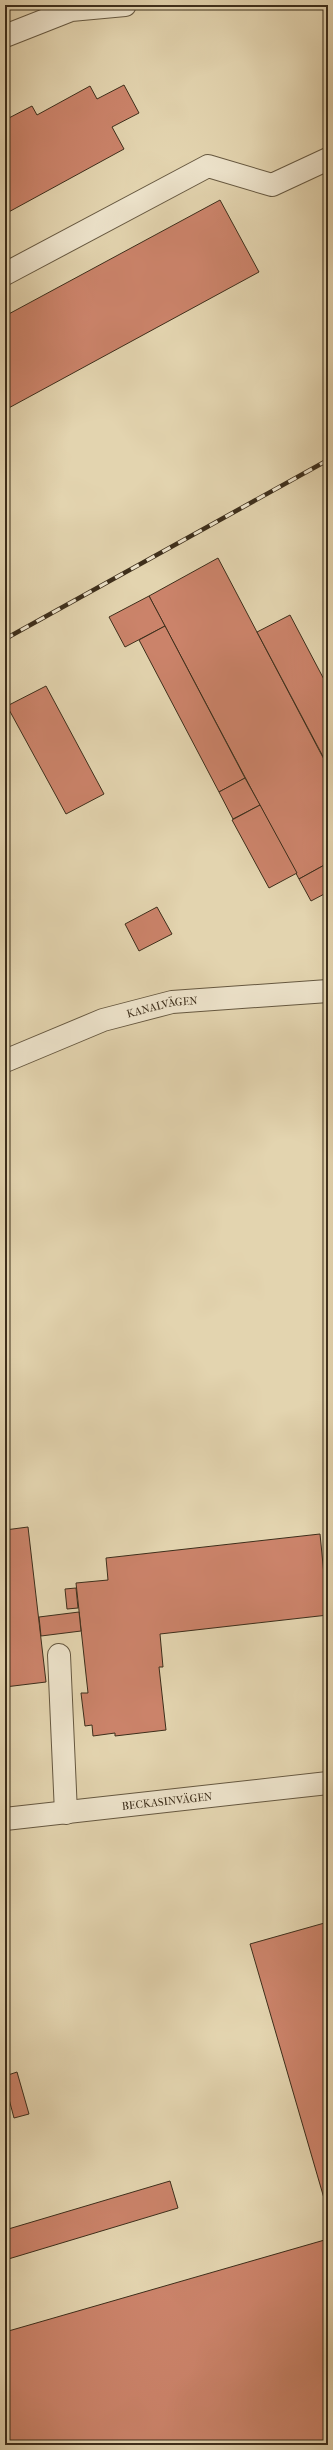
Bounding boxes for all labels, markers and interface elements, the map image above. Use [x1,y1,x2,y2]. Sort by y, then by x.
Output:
street label: KANALVÄGEN [125,994,199,1020]
street label: BECKASINVÄGEN [121,1789,214,1812]

